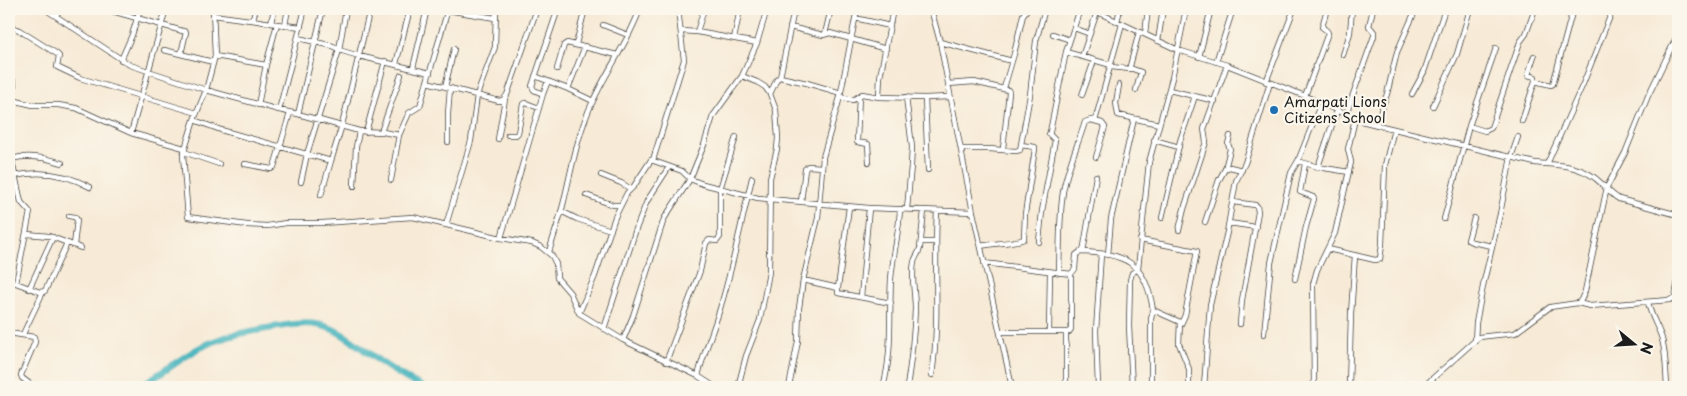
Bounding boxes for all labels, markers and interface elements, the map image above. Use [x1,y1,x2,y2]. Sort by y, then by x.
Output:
place label: Amarpati Lions Citizens School [1284,91,1387,128]
marker: Amarpati Lions Citizens School [1268,104,1280,116]
north arrow [1610,318,1660,368]
text: N [1635,340,1659,357]

